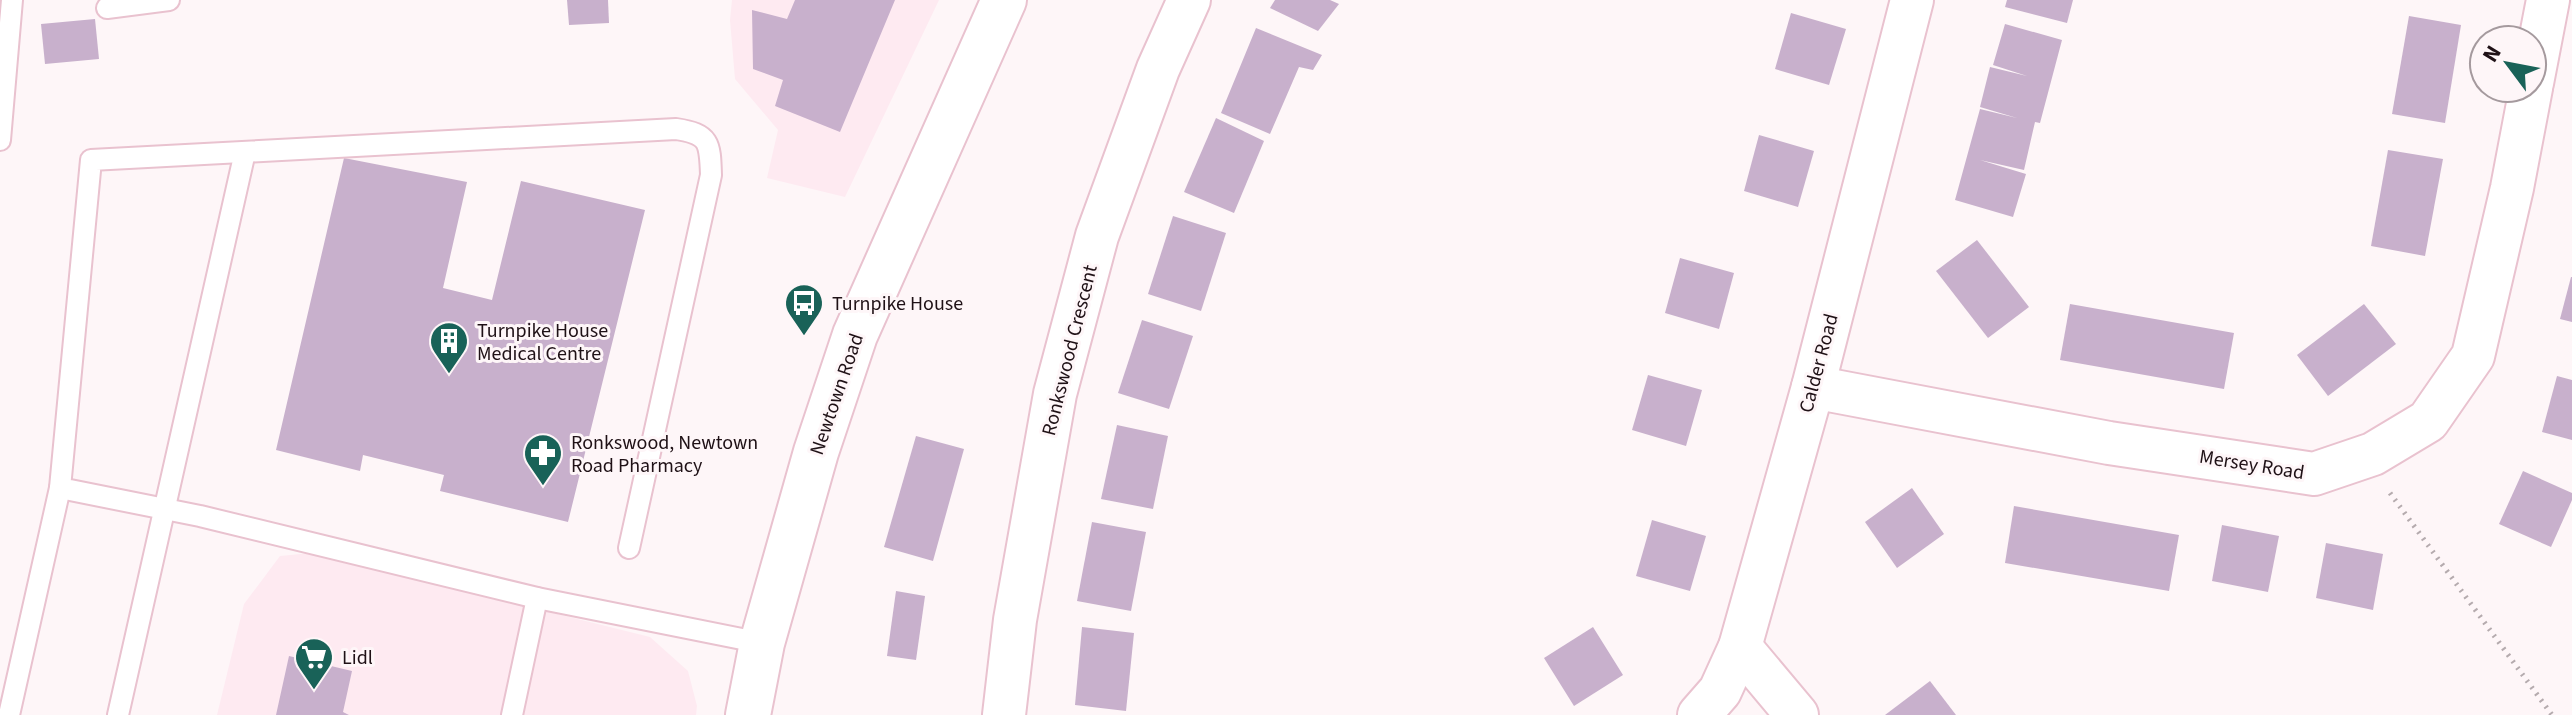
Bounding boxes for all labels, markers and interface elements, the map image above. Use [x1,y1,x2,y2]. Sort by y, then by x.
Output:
north arrow [2468,24,2548,104]
text: N [2474,39,2509,69]
street label: Ronkswood Crescent [1035,262,1105,439]
bus stop icon: Turnpike House [783,282,825,337]
place label: Turnpike House [832,290,963,318]
street label: Calder Road [1792,311,1846,416]
place label: Turnpike House Medical Centre [477,317,608,368]
building icon: Turnpike House Medical Centre [428,320,470,375]
street label: Newtown Road [803,330,871,459]
place label: Ronkswood, Newtown Road Pharmacy [571,429,758,480]
pharmacy icon: Ronkswood, Newtown Road Pharmacy [522,432,564,487]
street label: Mersey Road [2197,443,2306,487]
supermarket icon: Lidl [293,636,335,691]
place label: Lidl [342,644,373,672]

